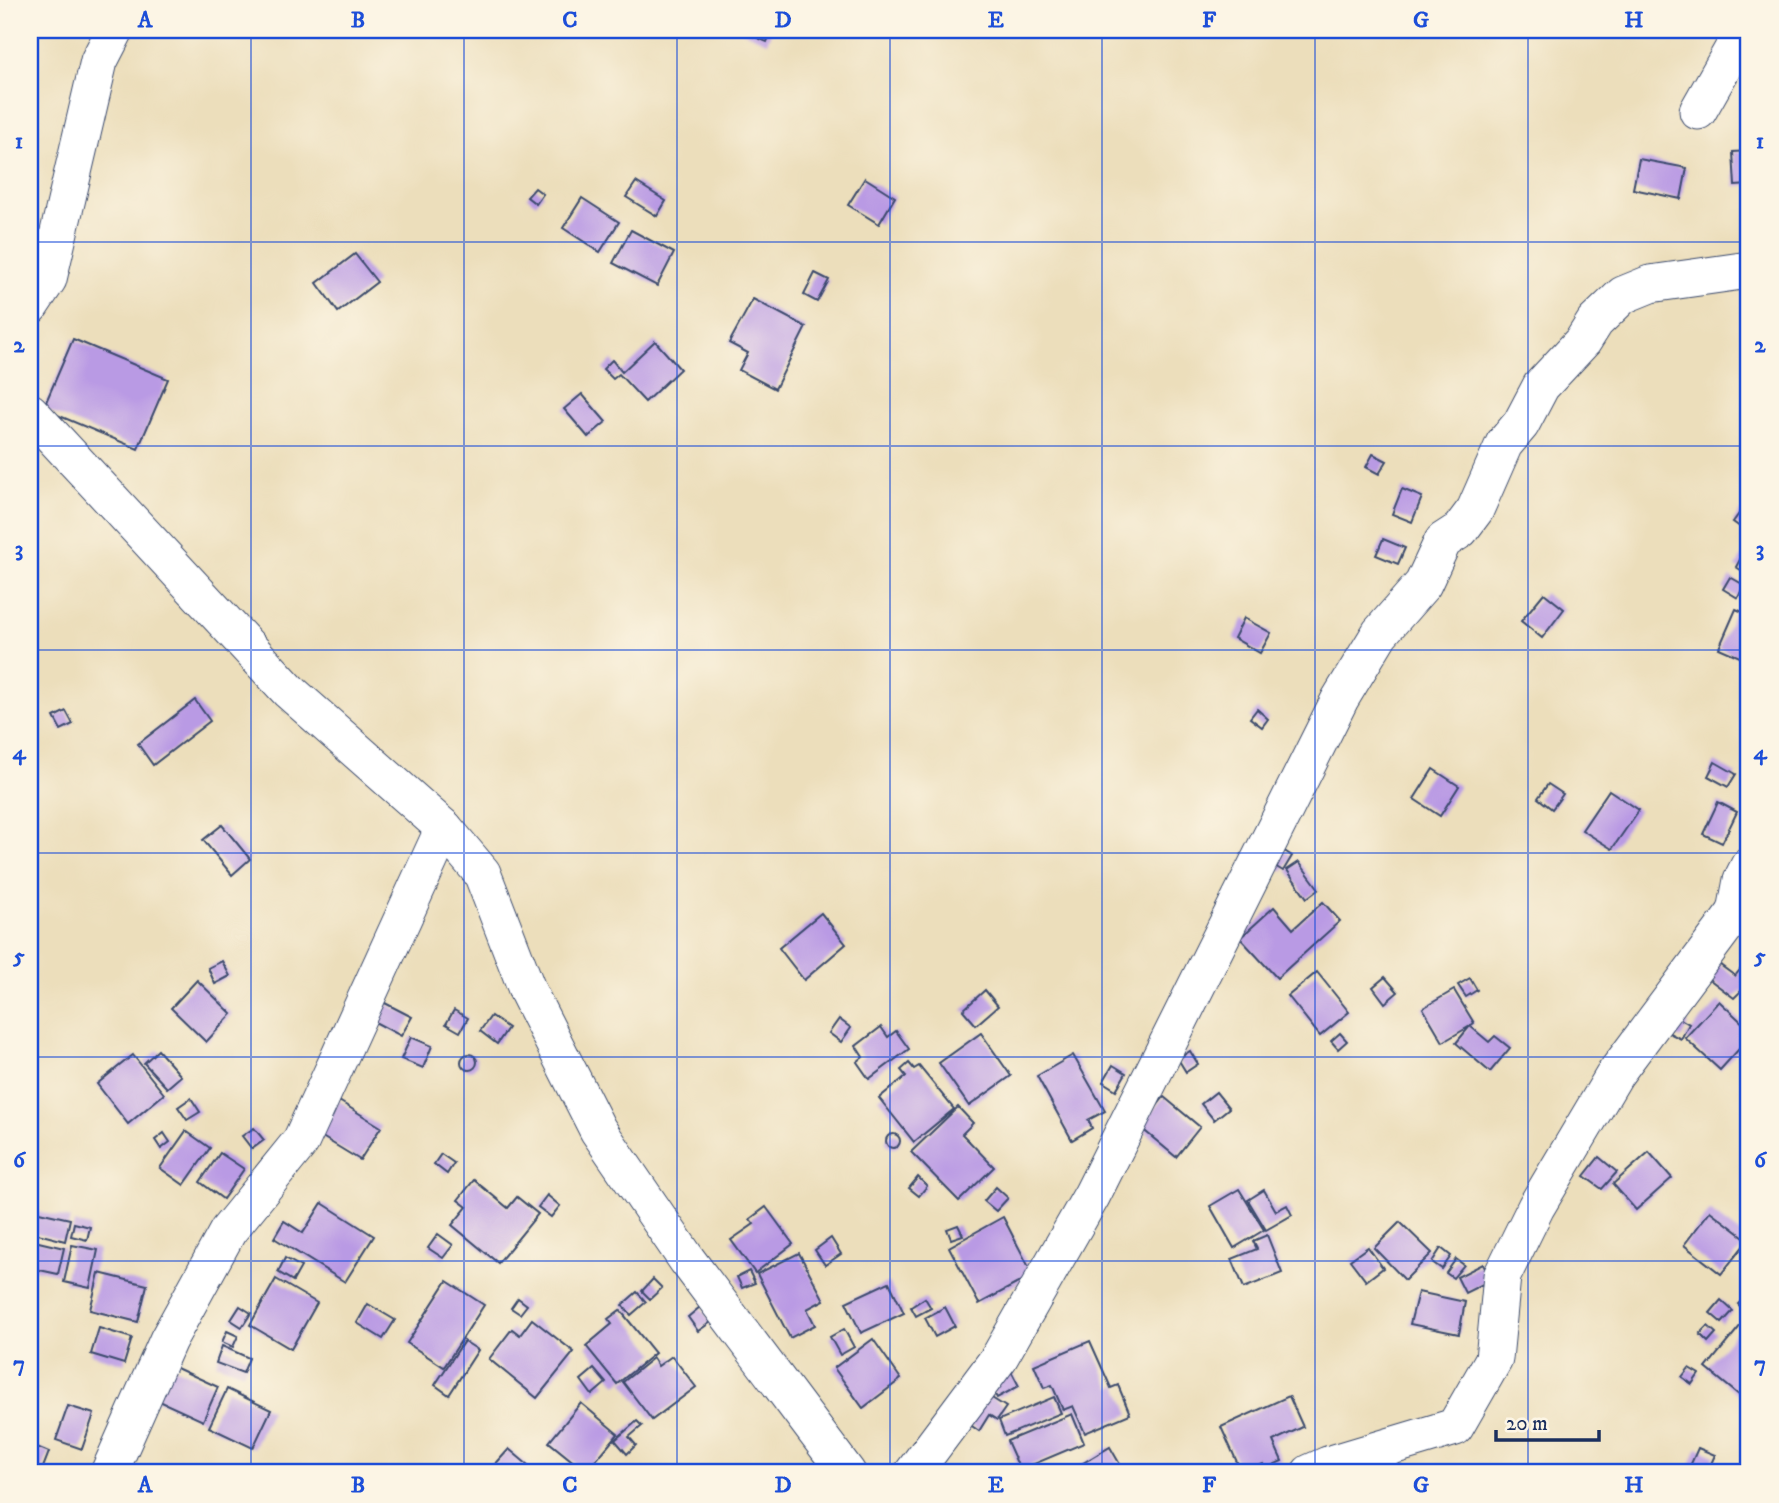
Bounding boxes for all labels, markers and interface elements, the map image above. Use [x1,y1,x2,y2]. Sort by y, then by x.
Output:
text: A [137,6,154,35]
text: B [351,6,365,35]
text: C [562,6,578,35]
text: D [774,6,792,35]
text: E [988,6,1004,35]
text: F [1202,6,1217,35]
text: G [1413,6,1429,35]
text: H [1624,6,1644,35]
text: 1 [15,127,23,156]
text: 1 [1756,127,1764,156]
text: 2 [13,331,25,360]
text: 2 [1754,331,1766,360]
text: 3 [15,535,23,564]
text: 3 [1756,535,1764,564]
text: 4 [12,738,27,767]
text: 4 [1753,738,1768,767]
text: 5 [12,942,25,971]
text: 5 [1753,942,1766,971]
text: 6 [13,1146,27,1175]
text: 6 [1754,1146,1768,1175]
text: 7 [13,1350,25,1379]
text: 7 [1754,1350,1766,1379]
scale bar [1496,1398,1599,1442]
text: 20 m [1506,1411,1548,1437]
text: A [137,1471,154,1500]
text: B [351,1471,365,1500]
text: C [562,1471,578,1500]
text: D [774,1471,792,1500]
text: E [988,1471,1004,1500]
text: F [1202,1471,1217,1500]
text: G [1413,1471,1429,1500]
text: H [1624,1471,1644,1500]

